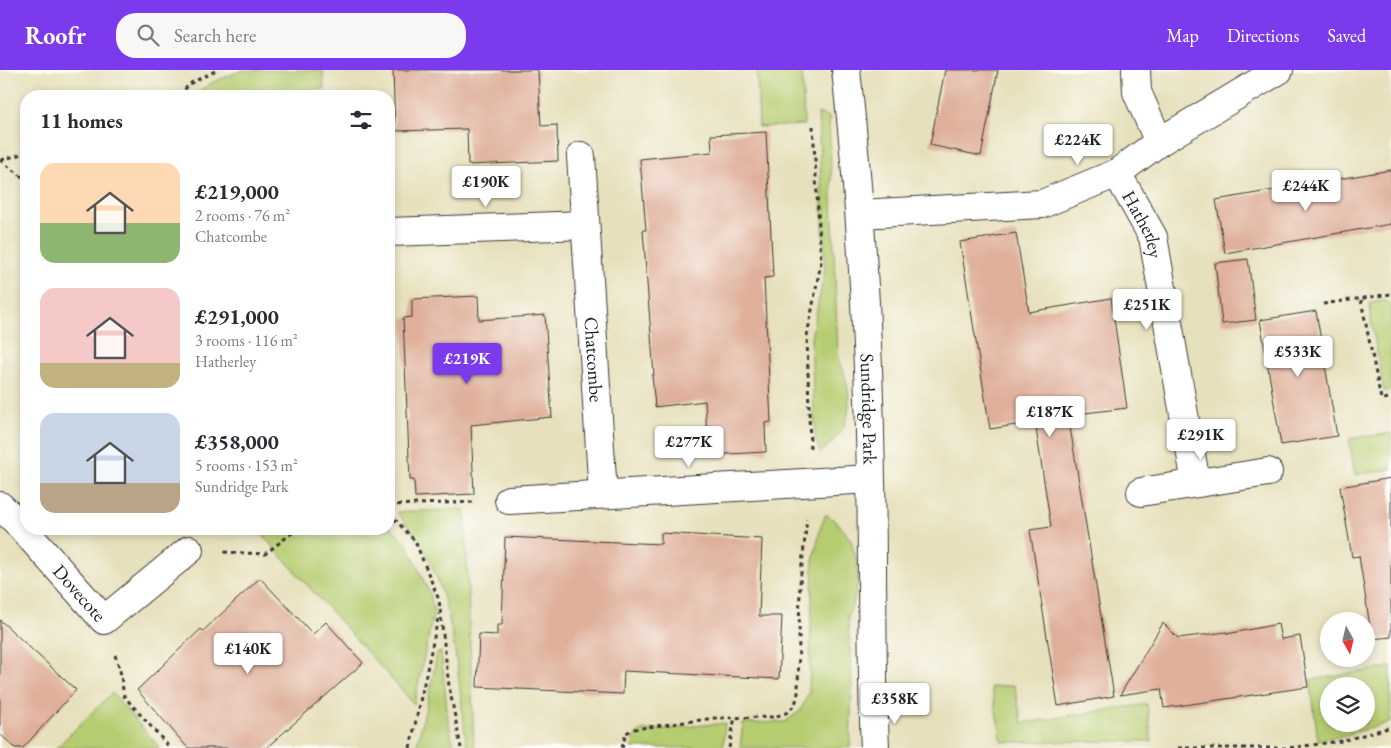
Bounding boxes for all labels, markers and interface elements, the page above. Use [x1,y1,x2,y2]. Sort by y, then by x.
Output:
search box [116,13,466,58]
text: Roofr [25,20,86,51]
icon: search [134,21,162,49]
text: Search here [174,23,256,48]
text: Map [1167,24,1199,47]
text: Directions [1227,24,1299,47]
text: Saved [1327,24,1366,47]
icon: filters [347,106,375,134]
text: 11 homes [40,107,123,134]
pin: £224K [1043,124,1113,166]
text: £224K [1055,129,1101,150]
pin: £190K [451,166,521,208]
pin: £244K [1271,170,1341,212]
text: £190K [463,171,509,192]
text: £244K [1283,175,1329,196]
text: £219,000 [195,178,279,205]
icon: home [80,183,140,243]
street label: Hatherley [1116,186,1169,261]
text: 2 rooms · 76 m² [195,205,290,226]
text: Chatcombe [195,226,267,247]
pin: £251K [1112,288,1182,331]
text: £251K [1124,294,1170,315]
text: £291,000 [195,303,279,330]
icon: home [80,308,140,368]
street label: Chatcombe [578,316,609,403]
text: 3 rooms · 116 m² [195,330,298,351]
pin: £533K [1263,336,1333,378]
text: £533K [1275,341,1321,362]
pin: £219K [432,342,502,385]
text: £219K [444,348,490,369]
text: Hatherley [195,351,256,372]
street label: Sundridge Park [854,353,883,466]
pin: £187K [1015,396,1085,438]
text: £187K [1027,401,1073,422]
pin: £291K [1166,418,1236,461]
text: £291K [1178,424,1224,445]
pin: £277K [654,426,724,468]
text: £358,000 [195,428,279,455]
text: £277K [666,431,712,452]
icon: home [80,433,140,493]
text: 5 rooms · 153 m² [195,455,298,476]
text: Sundridge Park [195,476,288,497]
street label: Dovecote [47,559,112,627]
north arrow [1320,612,1375,668]
map controls [1320,612,1375,732]
pin: £140K [213,632,283,675]
text: £140K [225,638,271,659]
button: layers [1320,677,1375,732]
pin: £358K [860,682,930,725]
text: £358K [872,688,918,709]

